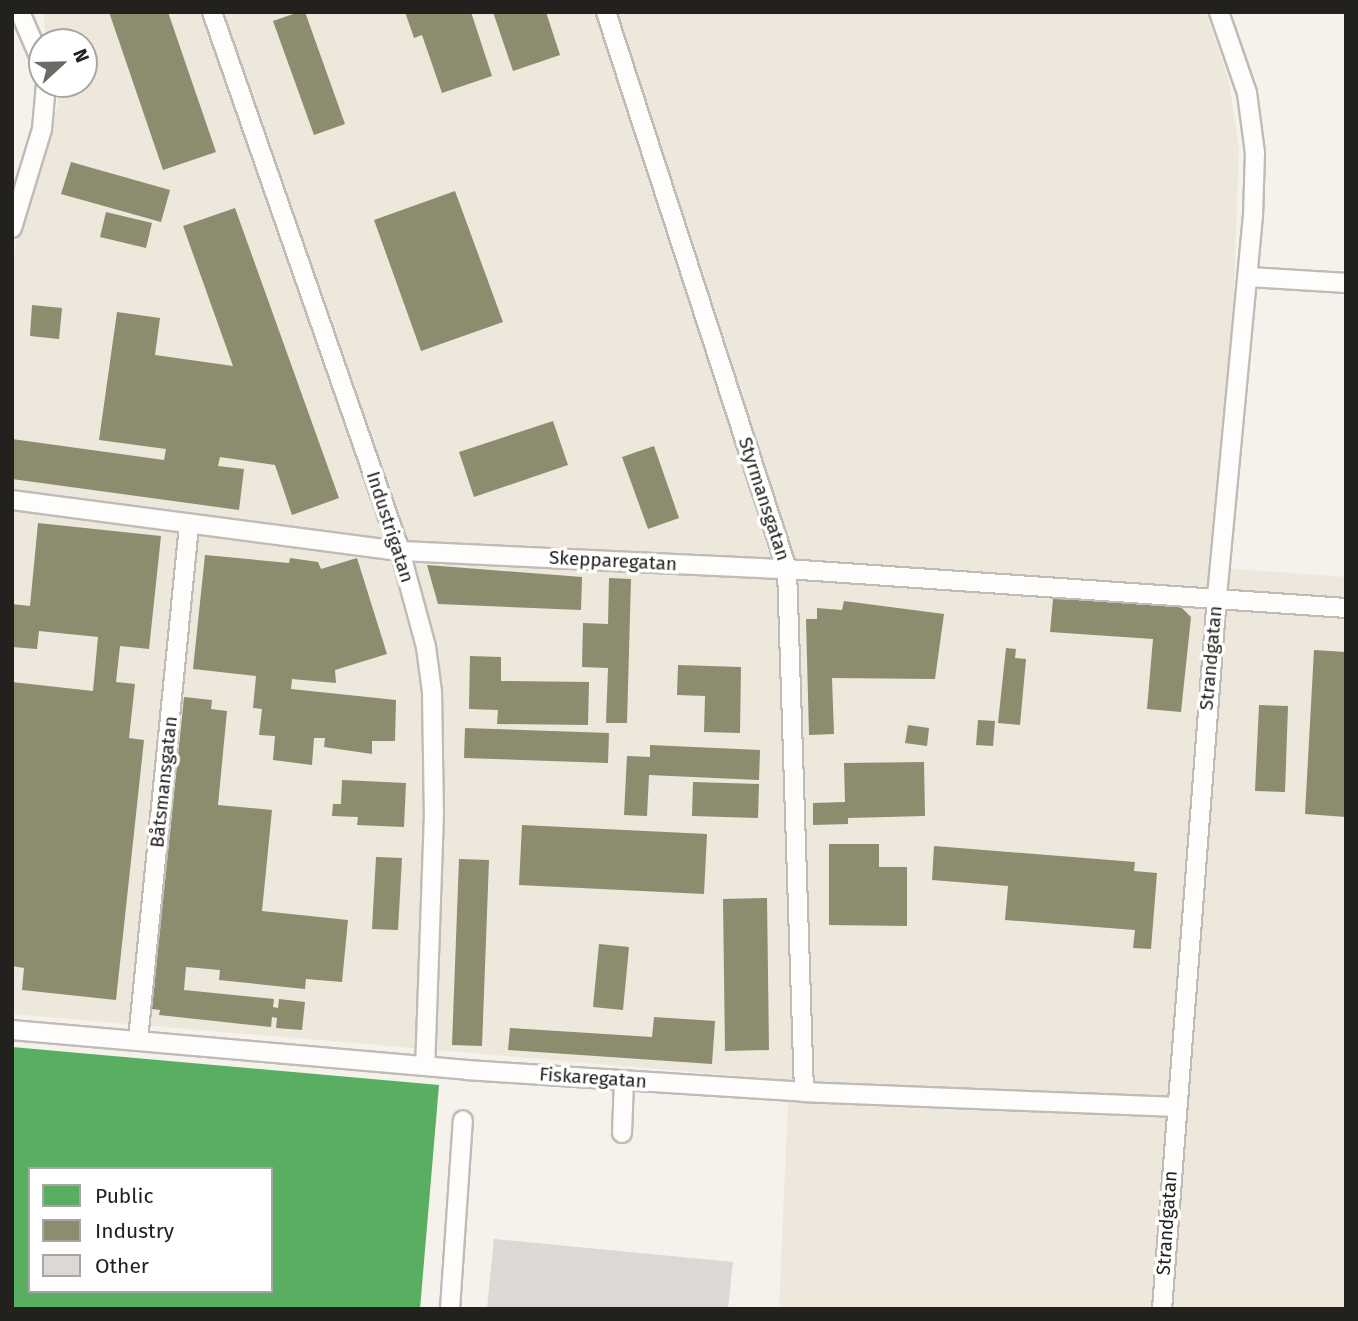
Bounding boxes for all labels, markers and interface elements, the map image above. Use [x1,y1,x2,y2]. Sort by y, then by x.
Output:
north arrow [28,28,98,98]
text: N [68,46,94,66]
street label: Styrmansgatan [733,434,795,564]
street label: Industrigatan [361,468,419,586]
street label: Skepparegatan [548,546,678,576]
street label: Strandgatan [1195,605,1227,711]
street label: Båtsmansgatan [146,715,182,849]
street label: Fiskaregatan [538,1063,648,1093]
legend [28,1167,273,1293]
street label: Strandgatan [1152,1170,1182,1276]
text: Public [95,1183,153,1209]
text: Industry [95,1218,174,1244]
text: Other [95,1253,149,1279]

